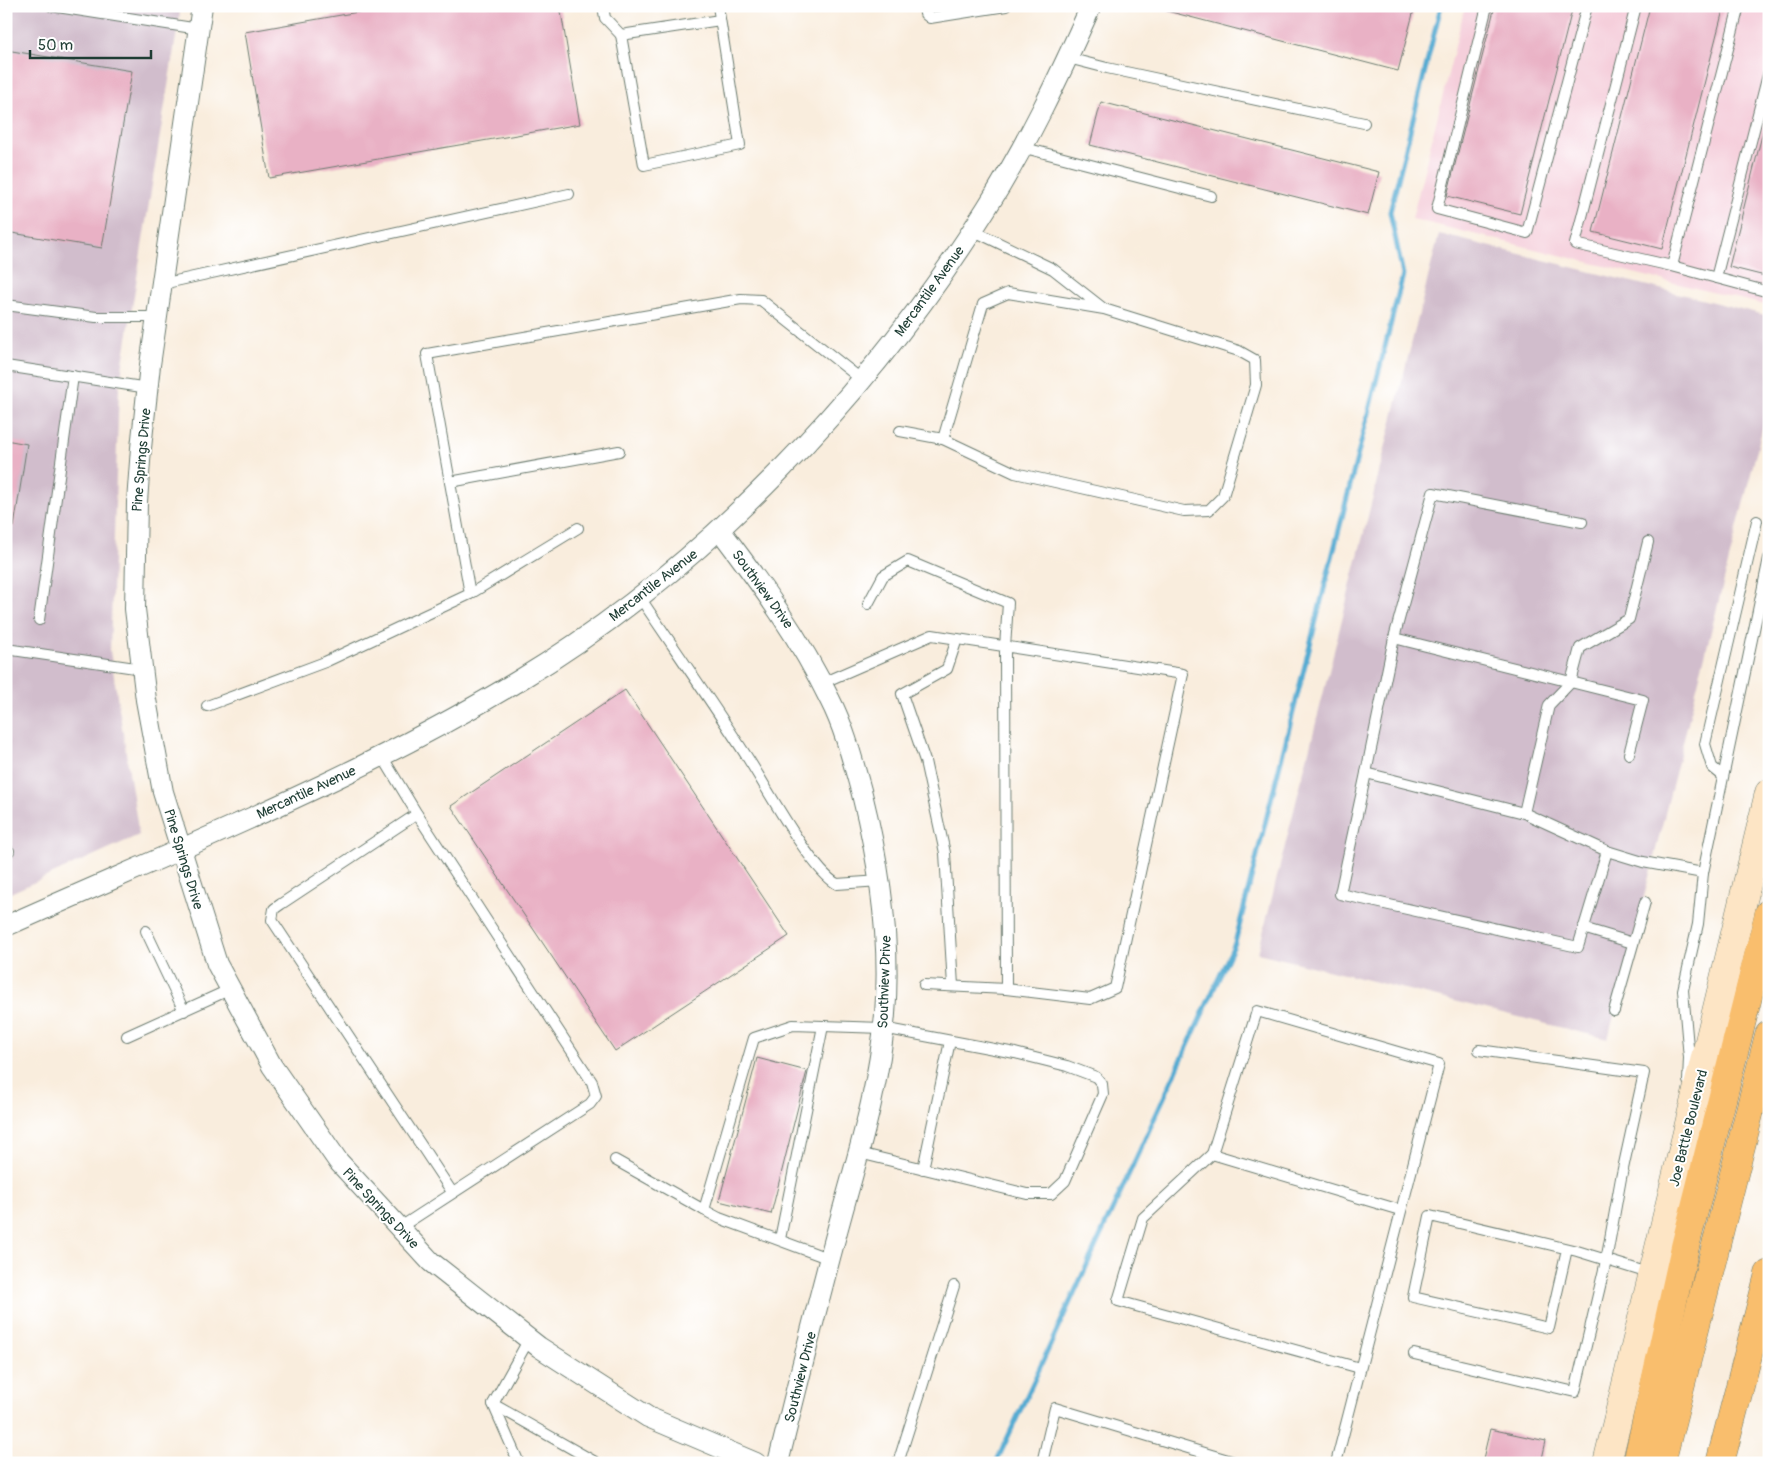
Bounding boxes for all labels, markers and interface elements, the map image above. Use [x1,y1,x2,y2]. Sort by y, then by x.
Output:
scale bar [30,28,151,60]
text: 50 m [38,36,73,55]
street label: Mercantile Avenue [891,243,968,340]
street label: Pine Springs Drive [128,407,155,513]
street label: Mercantile Avenue [606,546,701,625]
street label: Southview Drive [728,547,797,632]
street label: Mercantile Avenue [254,762,359,823]
street label: Pine Springs Drive [160,807,207,912]
street label: Southview Drive [874,935,895,1029]
street label: Joe Battle Boulevard [1666,1068,1711,1188]
street label: Pine Springs Drive [339,1164,422,1252]
street label: Southview Drive [781,1330,820,1424]

